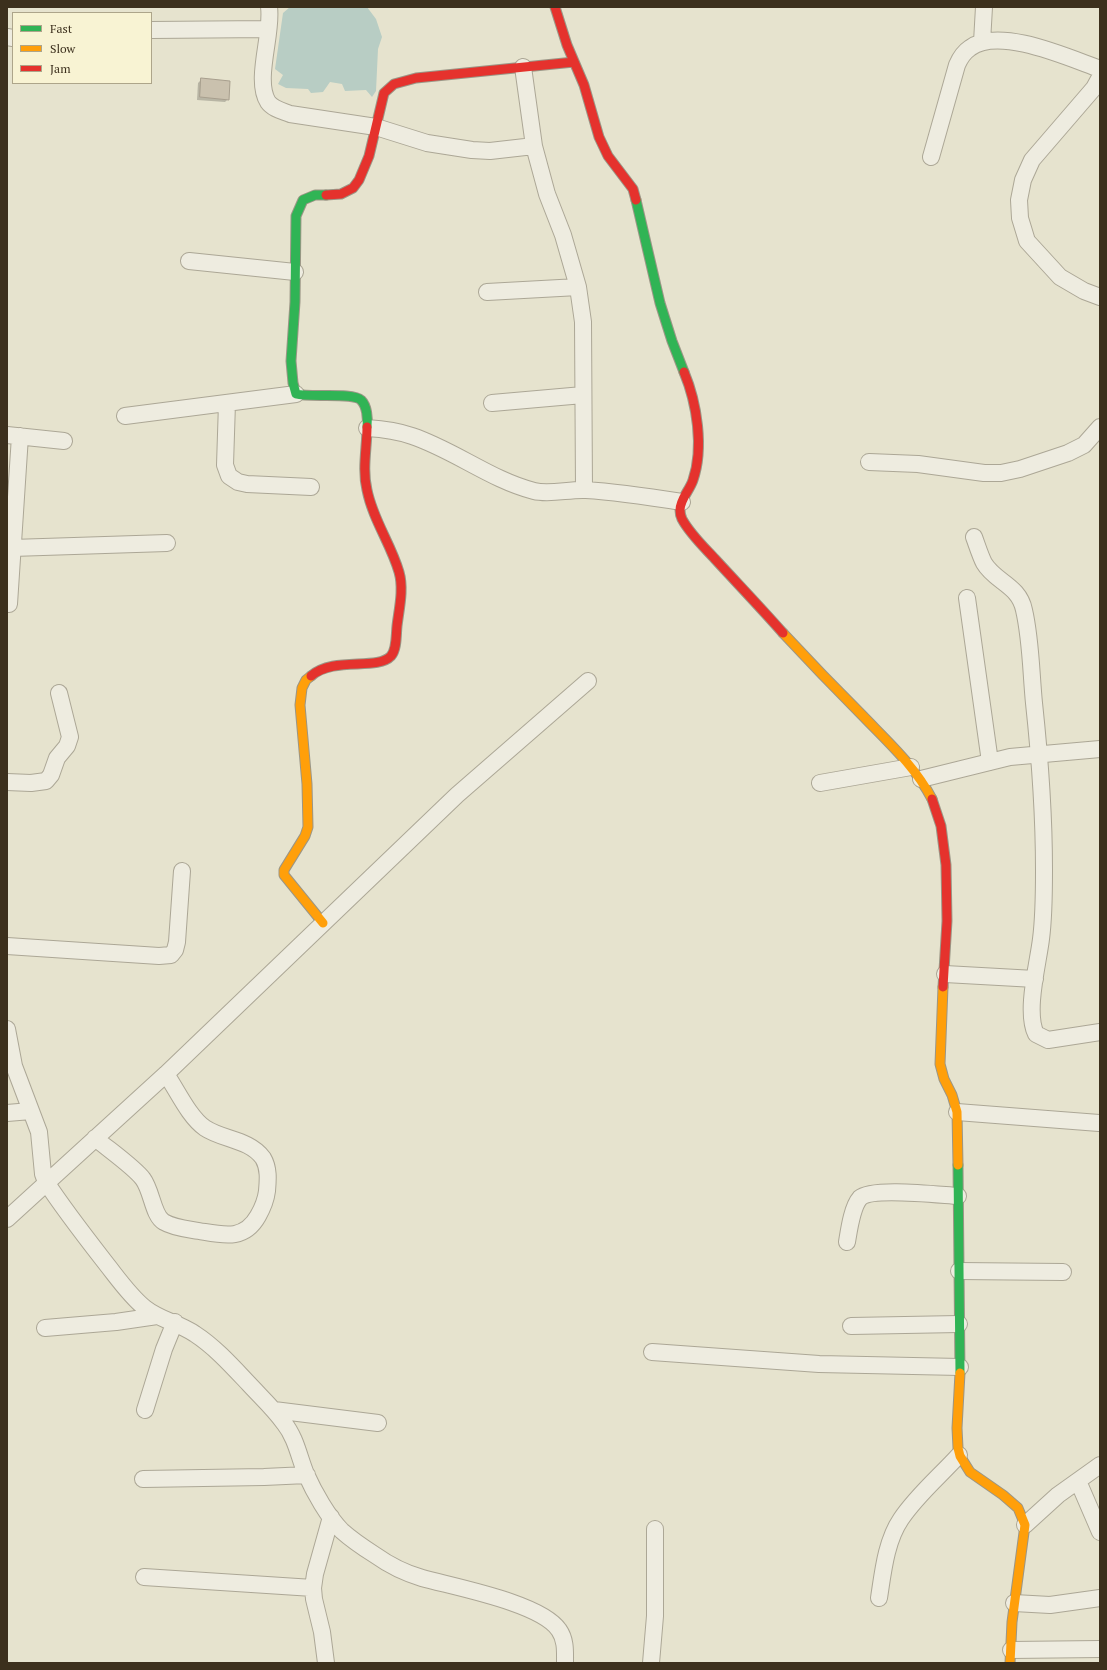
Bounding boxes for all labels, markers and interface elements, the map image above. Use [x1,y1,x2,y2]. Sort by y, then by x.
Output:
legend [12,12,152,84]
text: Fast [50,21,72,36]
text: Slow [50,41,75,56]
text: Jam [50,61,71,76]

